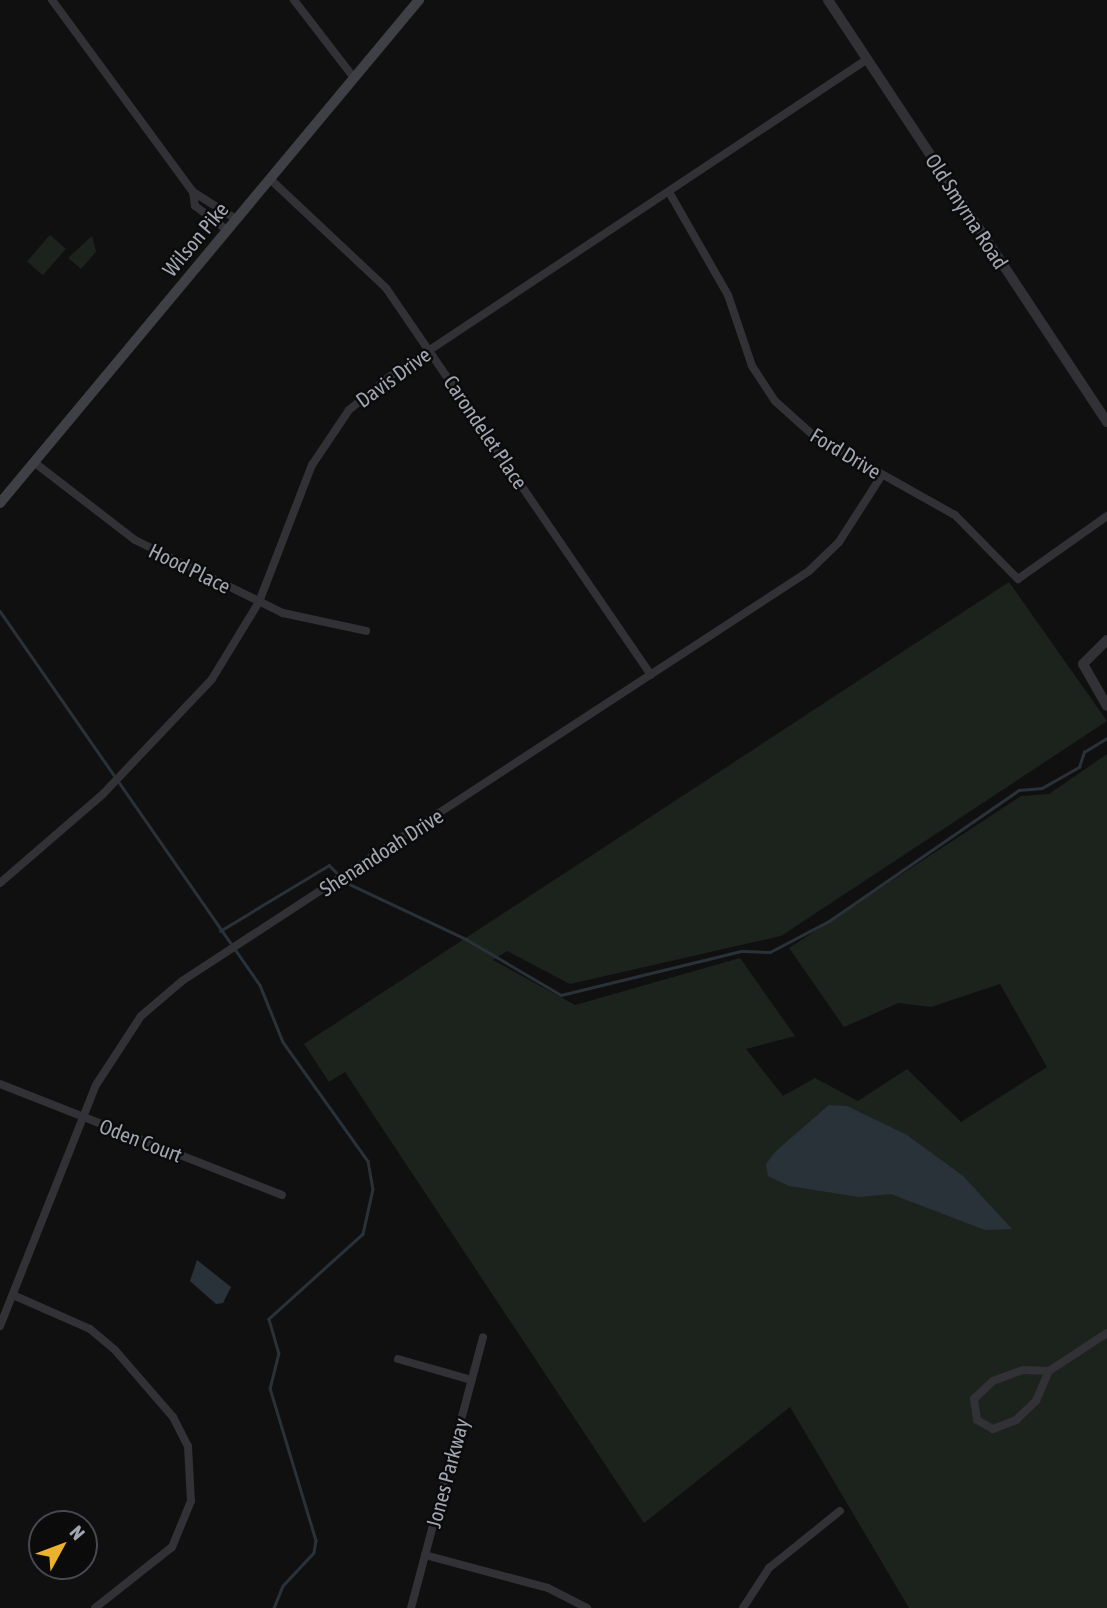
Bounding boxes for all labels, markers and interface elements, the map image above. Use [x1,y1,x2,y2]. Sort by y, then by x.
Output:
street label: Old Smyrna Road [920,149,1014,273]
street label: Wilson Pike [157,197,233,281]
street label: Davis Drive [351,342,435,412]
street label: Carondelet Place [439,370,533,494]
street label: Ford Drive [806,422,886,484]
street label: Hood Place [145,537,235,599]
street label: Shenandoah Drive [315,803,447,901]
street label: Oden Court [96,1113,186,1167]
street label: Jones Parkway [420,1415,474,1531]
north arrow [28,1510,98,1580]
text: N [65,1521,89,1544]

